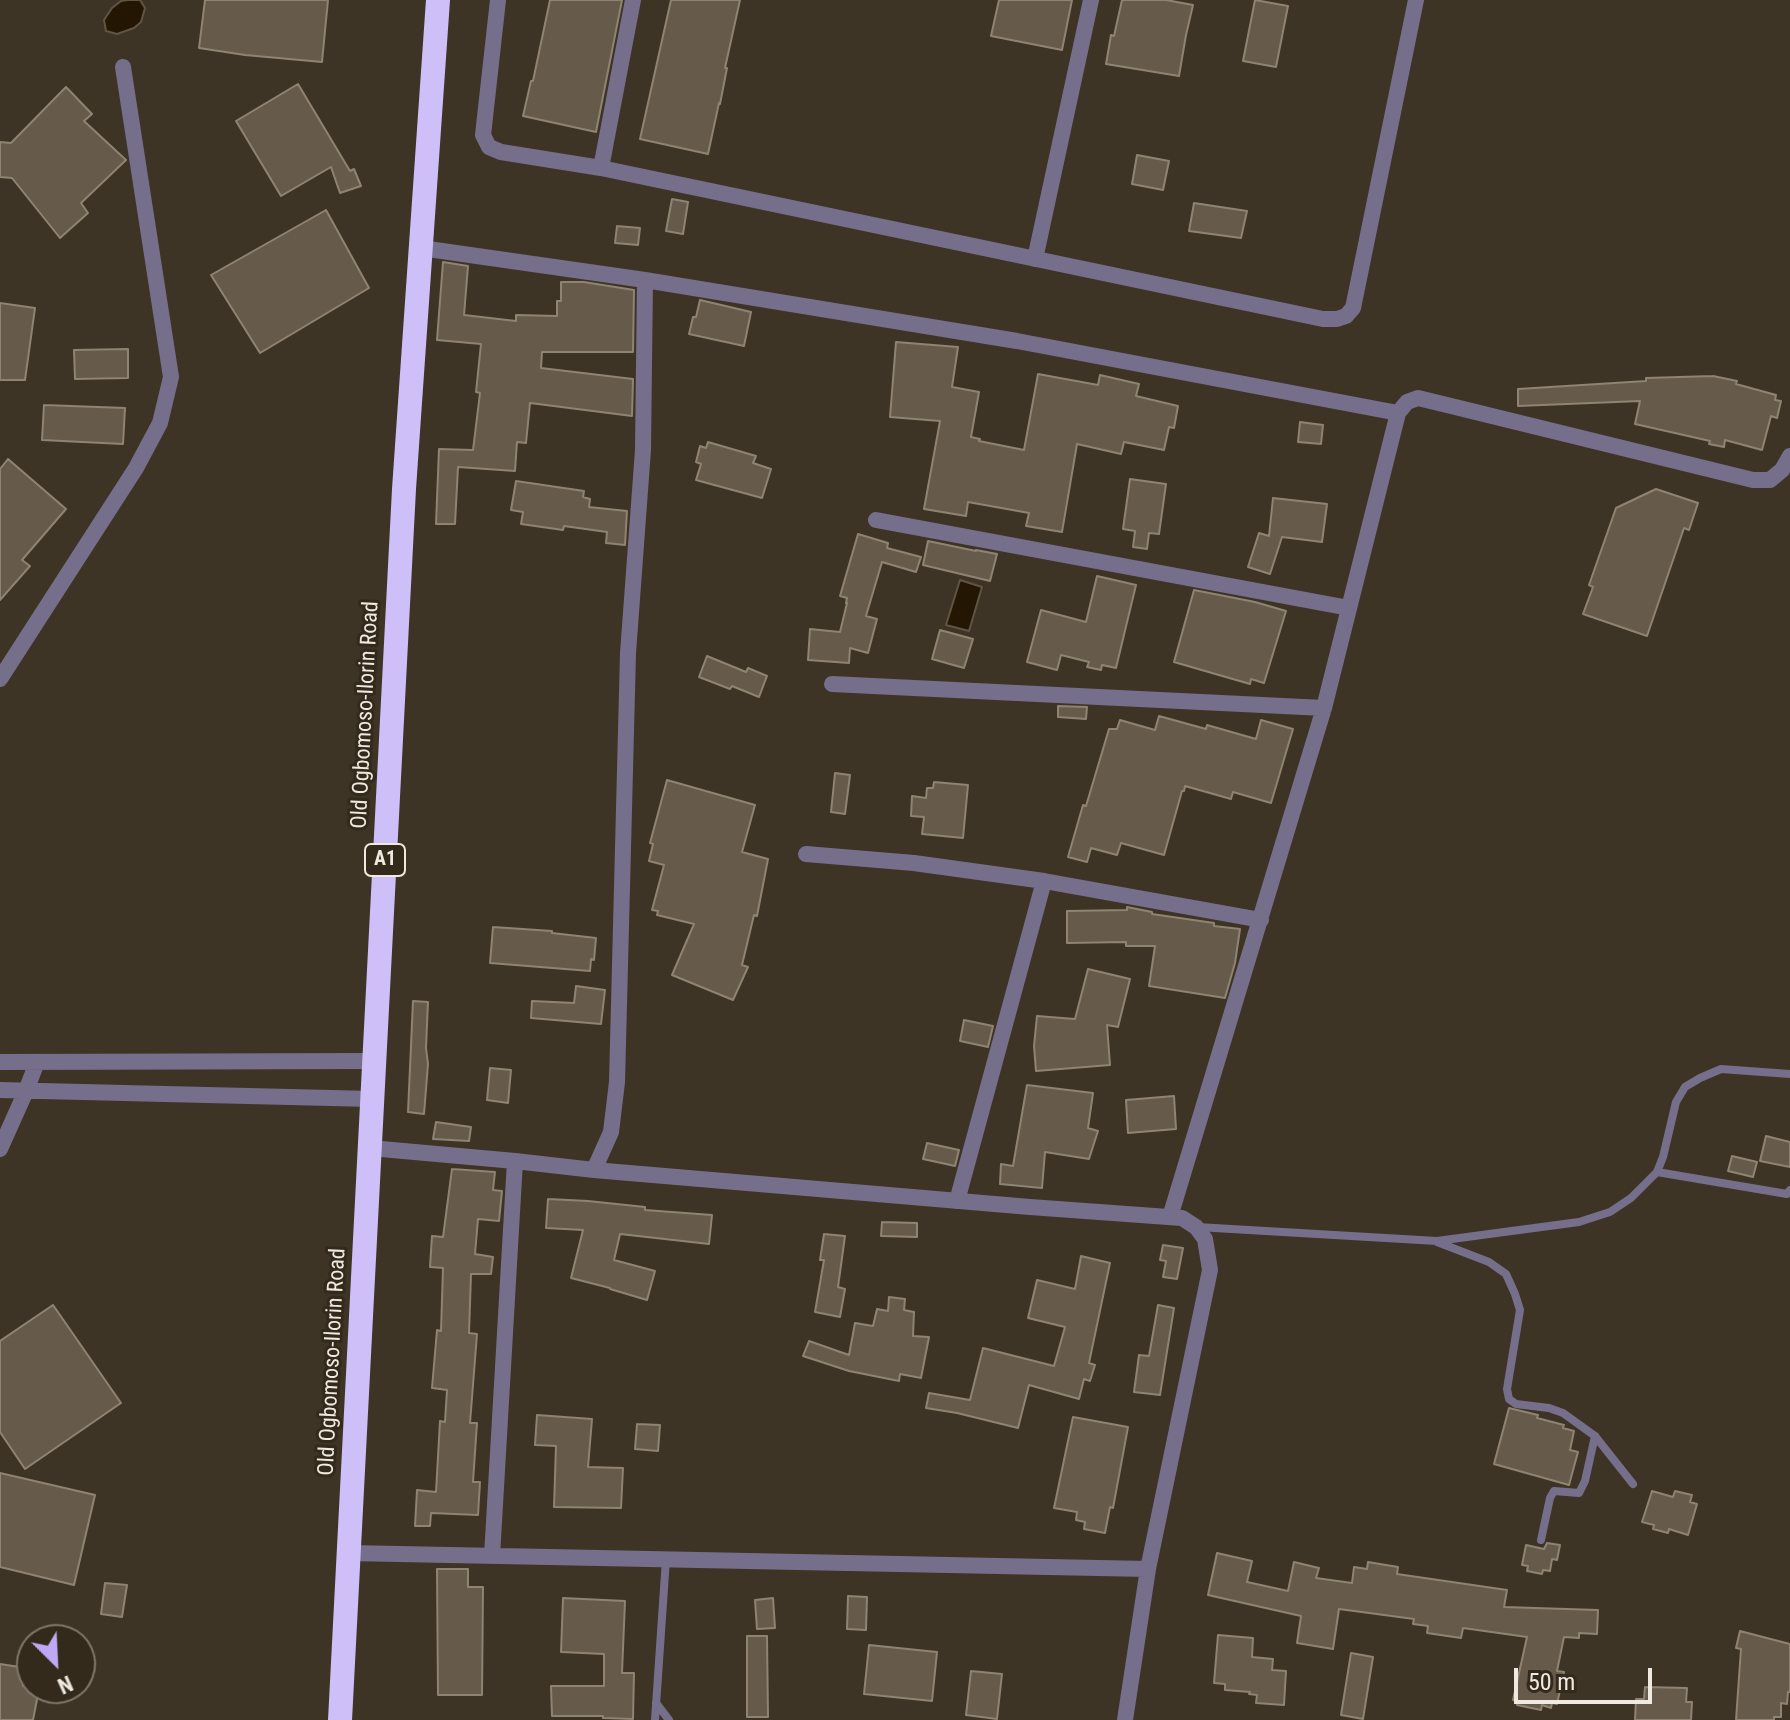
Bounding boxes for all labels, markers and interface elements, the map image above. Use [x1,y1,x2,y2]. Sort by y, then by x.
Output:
street label: Old Ogbomoso-Ilorin Road [347,601,385,829]
road number: A1 [365,844,405,876]
street label: Old Ogbomoso-Ilorin Road [314,1248,352,1476]
north arrow [16,1624,96,1704]
scale bar [1518,1652,1656,1702]
text: 50 m [1528,1668,1575,1696]
text: N [54,1670,76,1699]

